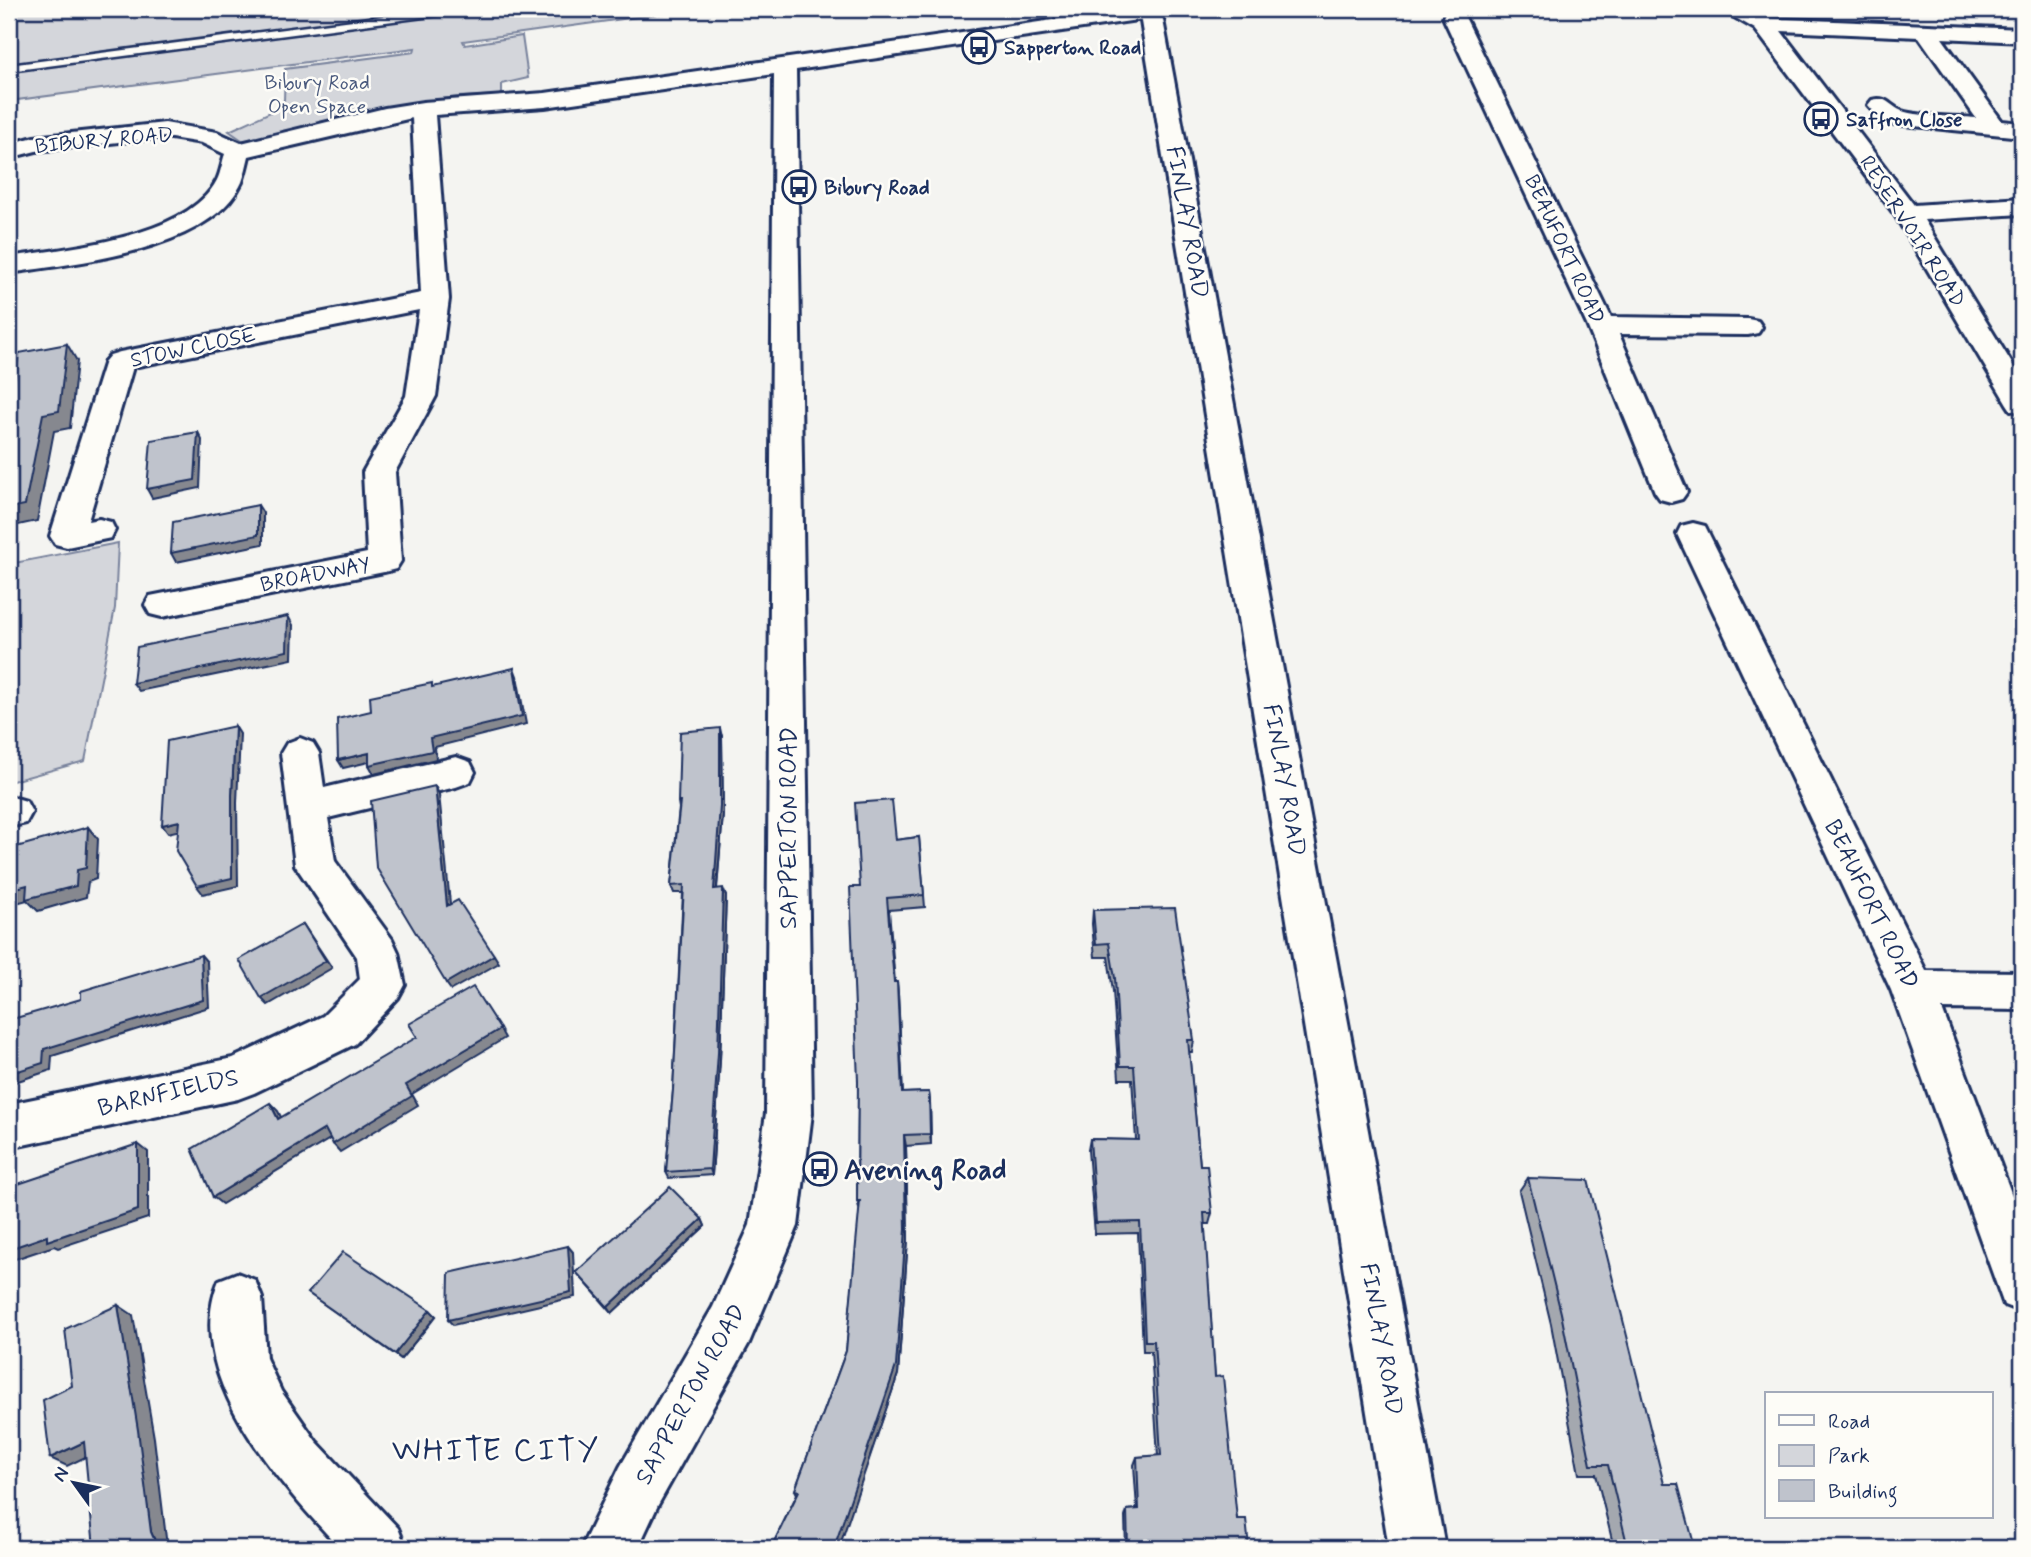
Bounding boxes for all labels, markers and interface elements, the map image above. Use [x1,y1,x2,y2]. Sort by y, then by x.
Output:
bus stop icon: Sapperton Road [960,28,998,66]
place label: Sapperton Road [1004,34,1141,62]
park label: Bibury Road Open Space [264,69,370,121]
bus stop icon: Saffron Close [1802,100,1840,138]
place label: Saffron Close [1846,106,1962,134]
street label: BIBURY ROAD [34,121,174,161]
street label: FINLAY ROAD [1158,144,1215,301]
street label: RESERVOIR ROAD [1853,150,1972,313]
bus stop icon: Bibury Road [780,168,818,206]
street label: BEAUFORT ROAD [1517,170,1611,329]
place label: Bibury Road [824,174,930,202]
street label: STOW CLOSE [128,321,259,375]
street label: BROADWAY [258,551,373,599]
street label: FINLAY ROAD [1255,702,1312,859]
street label: SAPPERTON ROAD [774,727,805,929]
street label: BEAUFORT ROAD [1816,815,1925,994]
street label: BARNFIELDS [95,1062,242,1125]
bus stop icon: Avening Road [801,1150,839,1188]
place label: Avening Road [844,1153,1007,1191]
street label: FINLAY ROAD [1352,1261,1409,1418]
street label: SAPPERTON ROAD [629,1299,754,1491]
legend [1765,1392,1993,1518]
text: Road [1828,1408,1870,1436]
district label: WHITE CITY [392,1430,600,1472]
text: Park [1828,1442,1870,1470]
north arrow [38,1448,108,1518]
text: N [47,1462,75,1487]
text: Building [1828,1478,1898,1508]

